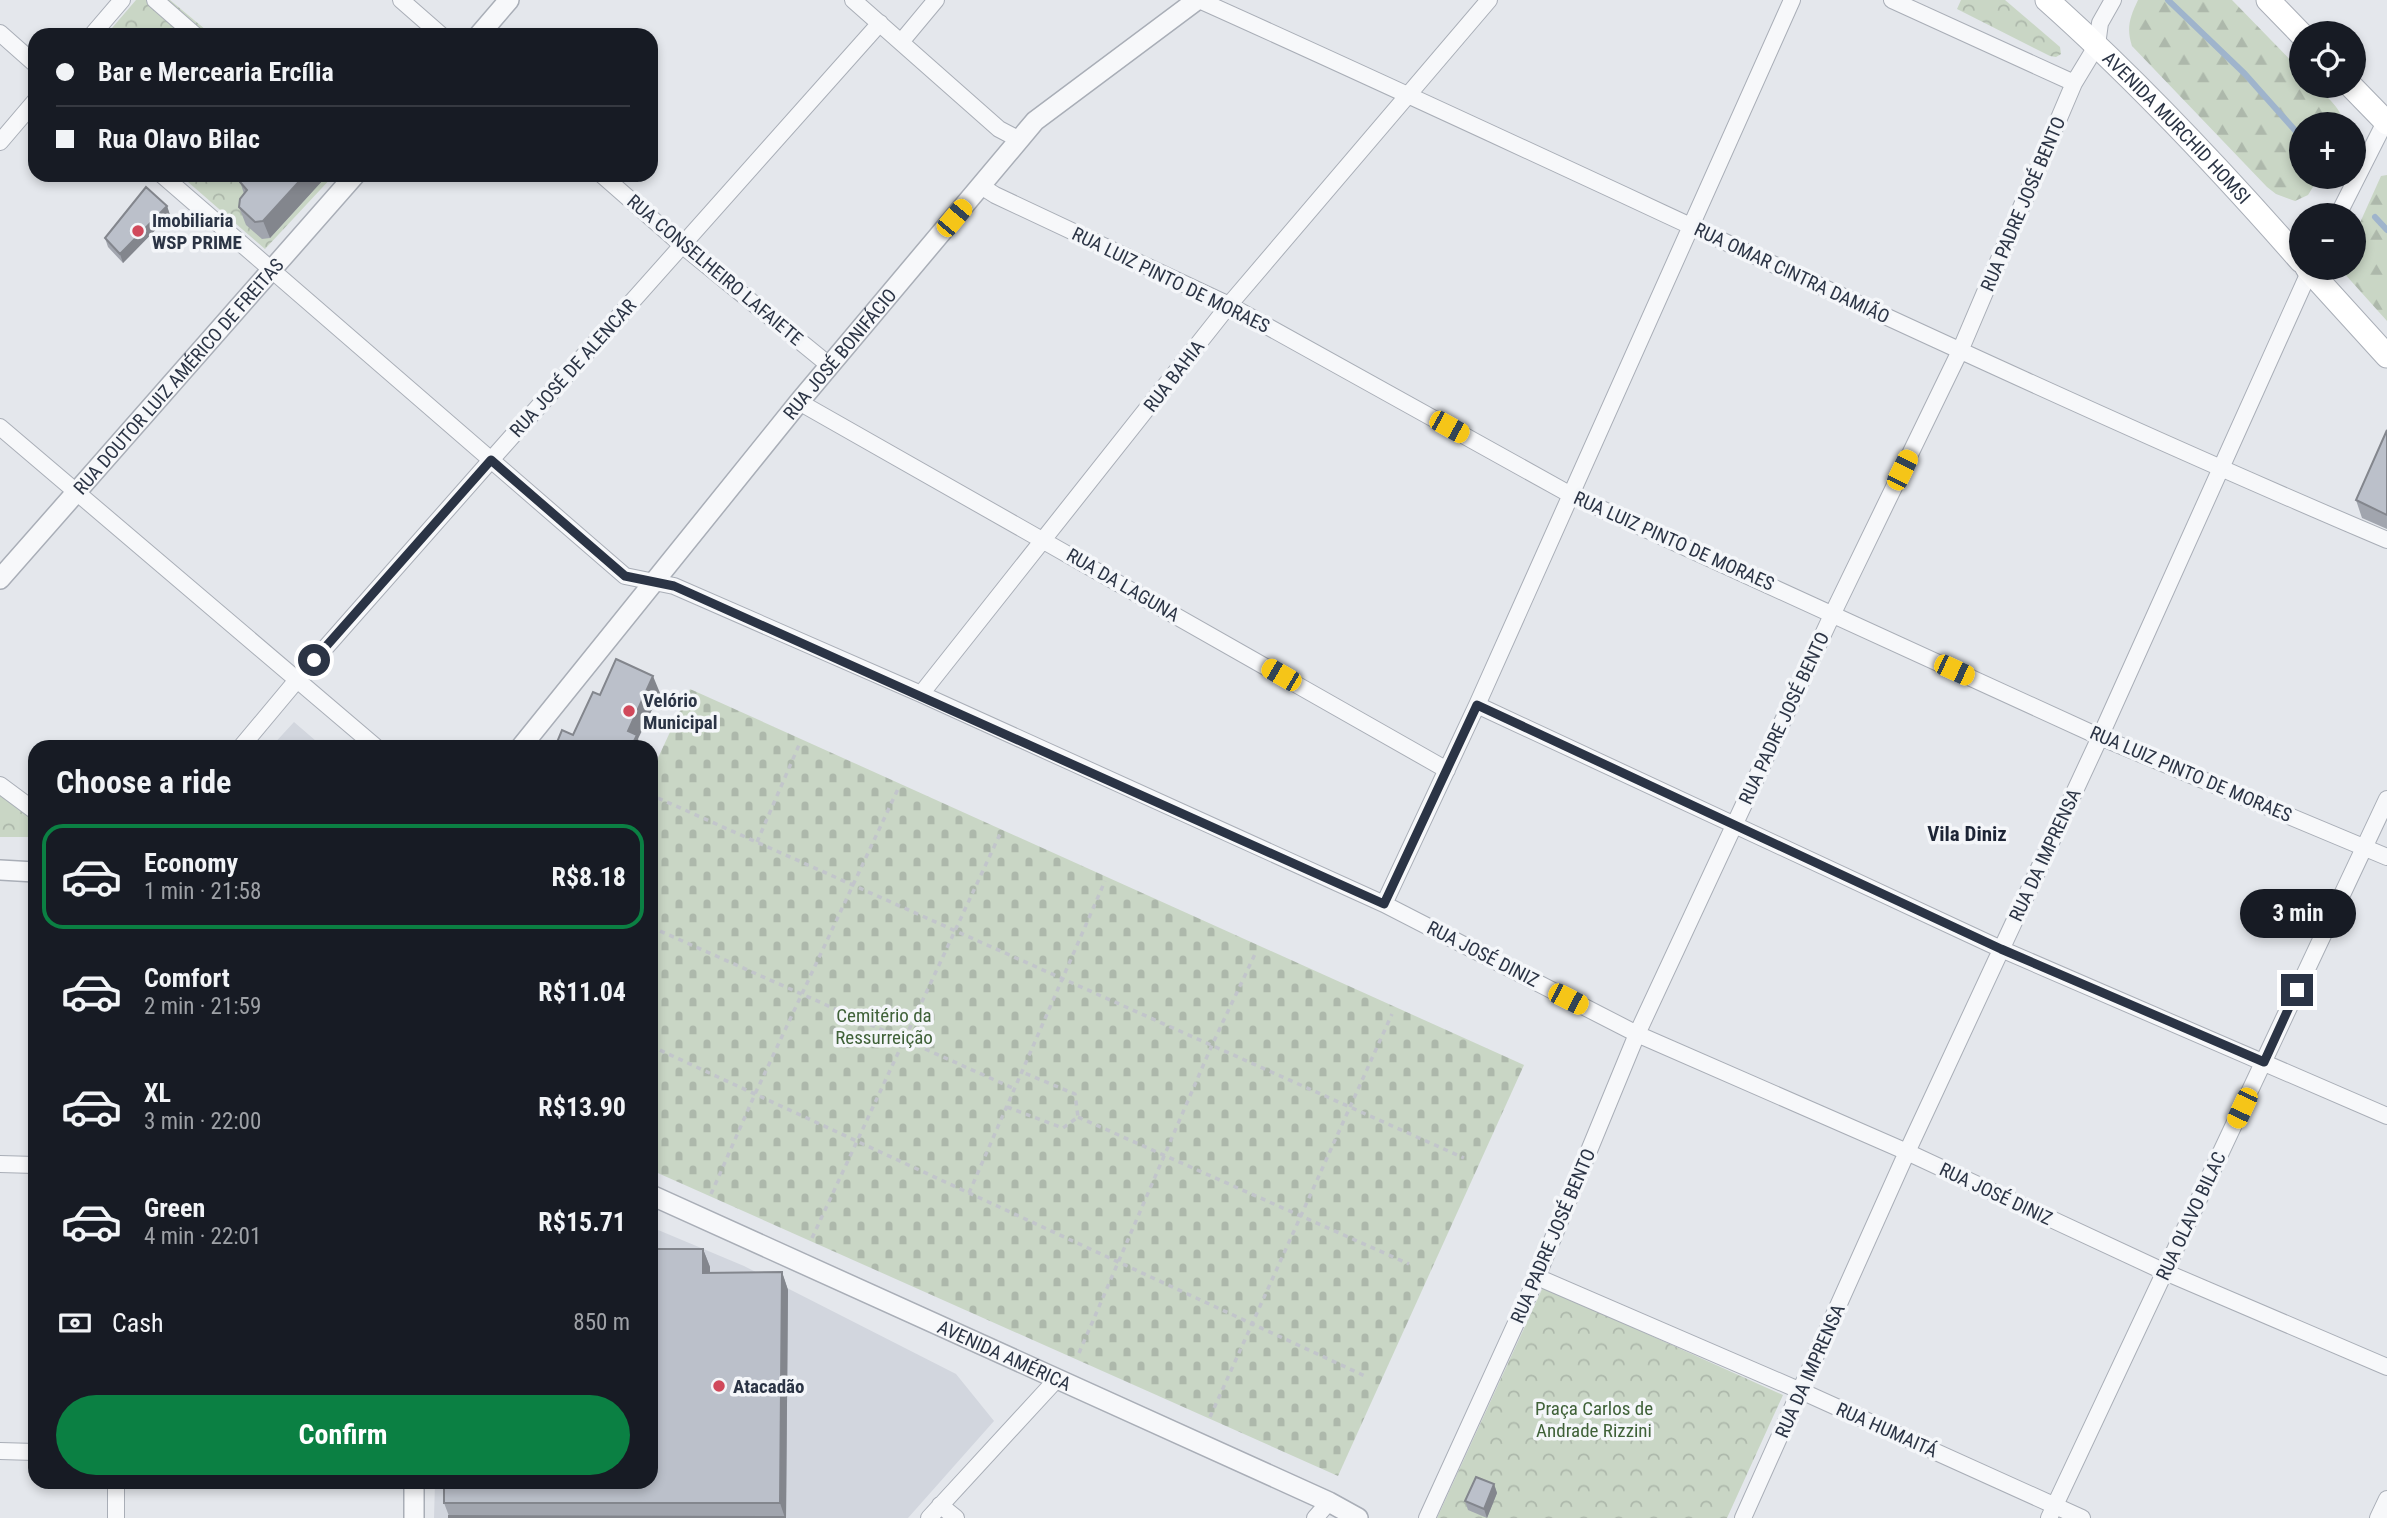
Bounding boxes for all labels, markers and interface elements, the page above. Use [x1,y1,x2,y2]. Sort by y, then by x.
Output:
map controls [2289,21,2366,280]
button: locate [2289,21,2366,98]
street label: AVENIDA MURCHID HOMSI [2098,47,2256,208]
text: Bar e Mercearia Ercília [98,57,334,87]
button: + [2289,112,2366,189]
street label: RUA PADRE JOSÉ BENTO [1976,113,2070,295]
text: Rua Olavo Bilac [98,124,260,154]
street label: RUA CONSELHEIRO LAFAIETE [622,190,808,350]
car [933,195,976,241]
button: − [2289,203,2366,280]
place label: Imobiliaria WSP PRIME [152,209,242,254]
street label: RUA OMAR CINTRA DAMIÃO [1691,218,1893,328]
street label: RUA LUIZ PINTO DE MORAES [1068,222,1274,338]
marker: Imobiliaria WSP PRIME [130,223,146,239]
street label: RUA DOUTOR LUIZ AMÉRICO DE FREITAS [68,253,288,499]
street label: RUA JOSÉ BONIFÁCIO [778,284,901,424]
street label: RUA JOSÉ DE ALENCAR [505,294,641,442]
street label: RUA BAHIA [1139,335,1209,417]
car [1426,408,1473,446]
car [1884,447,1921,493]
street label: RUA LUIZ PINTO DE MORAES [1570,486,1778,596]
street label: RUA DA LAGUNA [1062,543,1184,627]
street label: RUA PADRE JOSÉ BENTO [1734,628,1834,808]
route start [298,644,330,676]
car [1931,652,1978,688]
car [1258,655,1305,695]
place label: Velório Municipal [643,689,718,734]
marker: Velório Municipal [621,703,637,719]
street label: RUA LUIZ PINTO DE MORAES [2087,721,2296,827]
text: Choose a ride [56,763,231,801]
street label: RUA DA IMPRENSA [2004,785,2086,925]
district label: Vila Diniz [1927,822,2007,846]
icon: car [60,845,123,908]
text: Economy [144,848,238,878]
text: R$8.18 [552,862,626,892]
text: 1 min · 21:58 [144,878,261,905]
callout: 3 min [2239,888,2355,937]
text: 3 min [2272,900,2324,927]
street label: RUA JOSÉ DINIZ [1423,916,1543,992]
icon: car [60,960,123,1023]
text: Comfort [144,963,230,993]
route end [2281,974,2313,1006]
text: R$11.04 [538,977,626,1007]
car [1545,980,1592,1018]
text: 2 min · 21:59 [144,993,261,1020]
park label: Cemitério da Ressurreição [835,1004,933,1049]
icon: car [60,1075,123,1138]
text: XL [144,1078,171,1108]
car [2224,1085,2261,1131]
text: R$13.90 [538,1092,626,1122]
text: 3 min · 22:00 [144,1108,261,1135]
street label: RUA PADRE JOSÉ BENTO [1506,1145,1600,1327]
street label: RUA OLAVO BILAC [2151,1148,2231,1284]
street label: RUA JOSÉ DINIZ [1936,1158,2056,1230]
icon: car [60,1190,123,1253]
text: Green [144,1193,205,1223]
text: R$15.71 [538,1207,626,1237]
text: 4 min · 22:01 [144,1223,261,1250]
street label: RUA DA IMPRENSA [1770,1301,1850,1441]
icon: cash [56,1304,94,1342]
text: Cash [112,1308,164,1338]
text: 850 m [573,1309,630,1336]
street label: AVENIDA AMÉRICA [934,1315,1075,1395]
place label: Atacadão [733,1375,804,1398]
marker: Atacadão [711,1378,727,1394]
button: Confirm [56,1395,630,1475]
park label: Praça Carlos de Andrade Rizzini [1535,1397,1653,1442]
street label: RUA HUMAITÁ [1833,1397,1941,1463]

